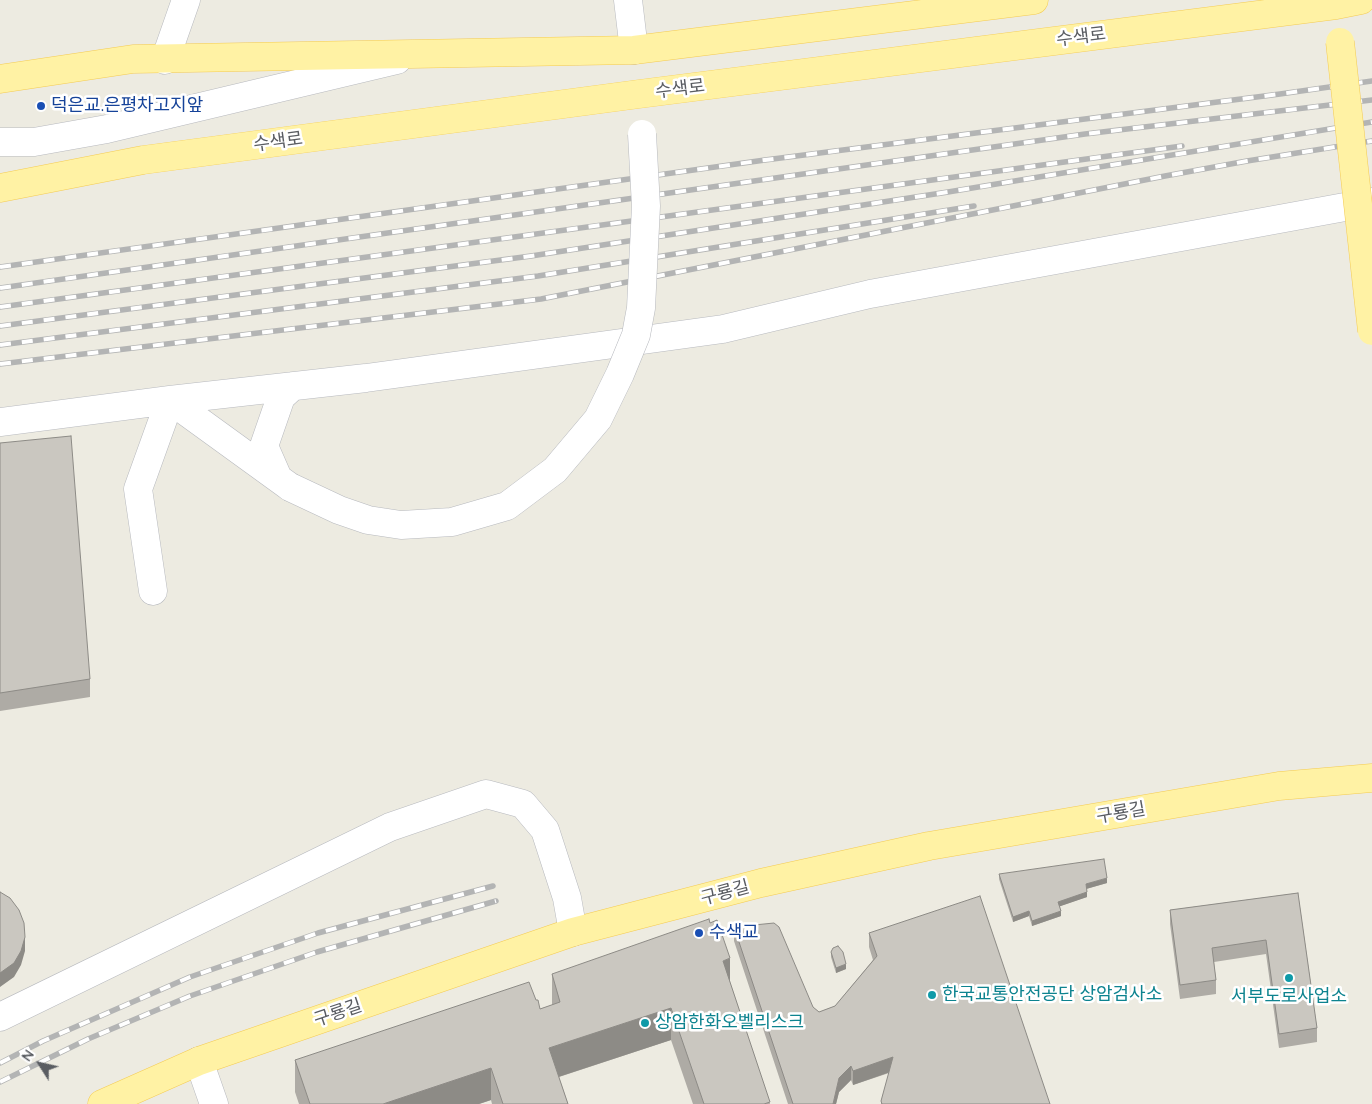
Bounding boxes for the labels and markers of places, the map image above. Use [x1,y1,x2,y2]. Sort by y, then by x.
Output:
place label: 덕은교.은평차고지앞 [51,95,203,117]
marker: 덕은교.은평차고지앞 [35,100,47,112]
place label: 수색교 [709,922,759,944]
marker: 수색교 [693,927,705,939]
marker: 서부도로사업소 [1283,972,1295,984]
place label: 한국교통안전공단 상암검사소 [942,984,1162,1006]
place label: 서부도로사업소 [1231,986,1347,1008]
marker: 한국교통안전공단 상암검사소 [926,989,938,1001]
place label: 상암한화오벨리스크 [655,1012,804,1034]
marker: 상암한화오벨리스크 [639,1017,651,1029]

